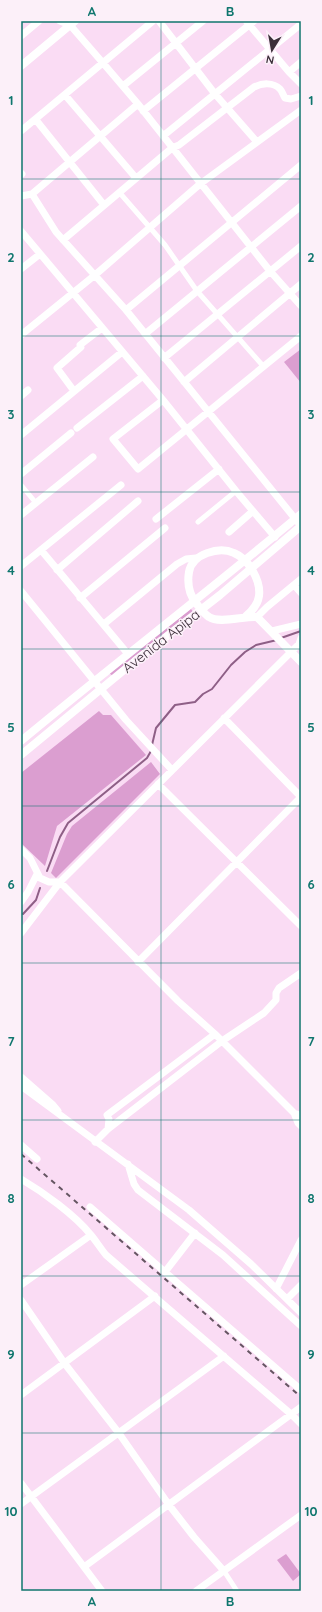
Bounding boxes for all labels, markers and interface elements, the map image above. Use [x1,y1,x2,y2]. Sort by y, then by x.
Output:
text: A [88,3,97,19]
text: B [226,3,234,19]
north arrow [252,30,292,70]
text: N [265,52,275,67]
text: 1 [8,92,14,108]
text: 1 [308,92,314,108]
text: 2 [7,249,15,265]
text: 2 [307,249,315,265]
text: 3 [8,406,15,422]
text: 3 [308,406,315,422]
text: 4 [7,562,15,578]
text: 4 [307,562,315,578]
street label: Avenida Apipa [119,605,203,677]
text: 5 [7,719,15,735]
text: 5 [307,719,315,735]
text: 6 [7,876,15,892]
text: 6 [307,876,315,892]
text: 7 [7,1033,15,1049]
text: 7 [307,1033,315,1049]
text: 8 [7,1190,15,1206]
text: 8 [307,1190,315,1206]
text: 9 [7,1346,15,1362]
text: 9 [307,1346,315,1362]
text: 10 [4,1503,18,1519]
text: 10 [304,1503,318,1519]
text: A [88,1593,97,1609]
text: B [226,1593,234,1609]

